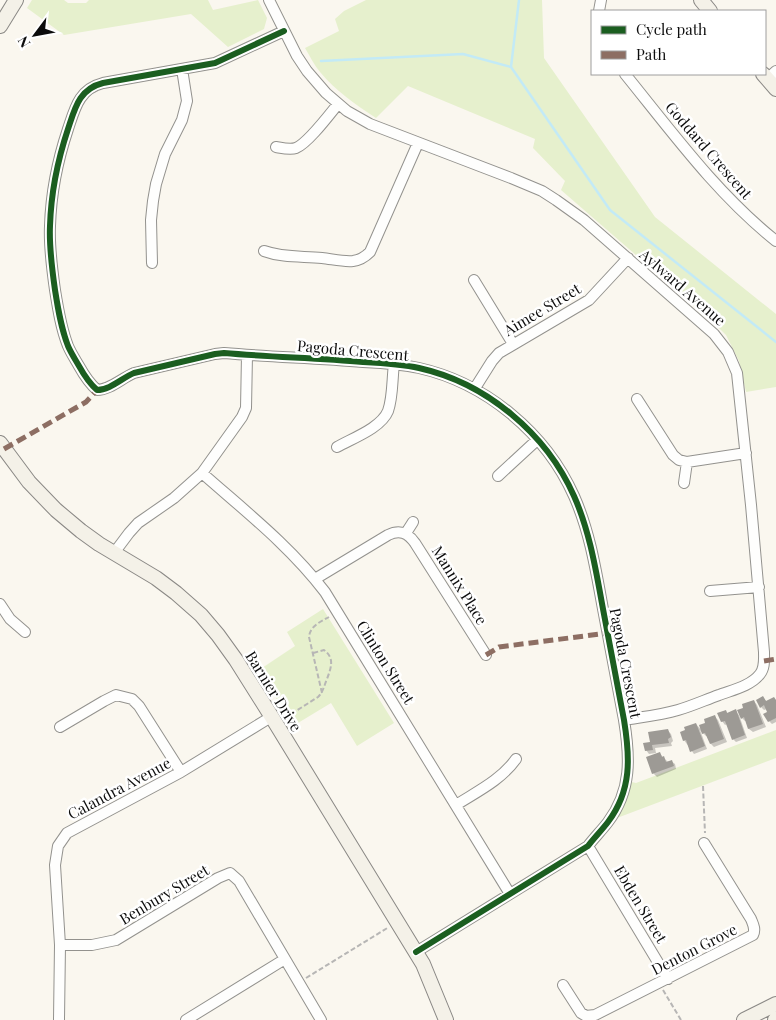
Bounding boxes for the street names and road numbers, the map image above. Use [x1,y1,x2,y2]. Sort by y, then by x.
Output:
street label: Goddard Crescent [661,97,757,203]
street label: Aylward Avenue [635,243,730,330]
street label: Aimee Street [499,278,585,340]
street label: Pagoda Crescent [296,335,410,365]
street label: Mannix Place [428,542,492,628]
street label: Pagoda Crescent [605,606,647,721]
street label: Clinton Street [352,617,420,708]
street label: Barnier Drive [241,647,307,735]
street label: Calandra Avenue [64,752,174,824]
street label: Benbury Street [116,859,213,929]
street label: Ebden Street [610,862,672,947]
street label: Denton Grove [648,919,740,979]

